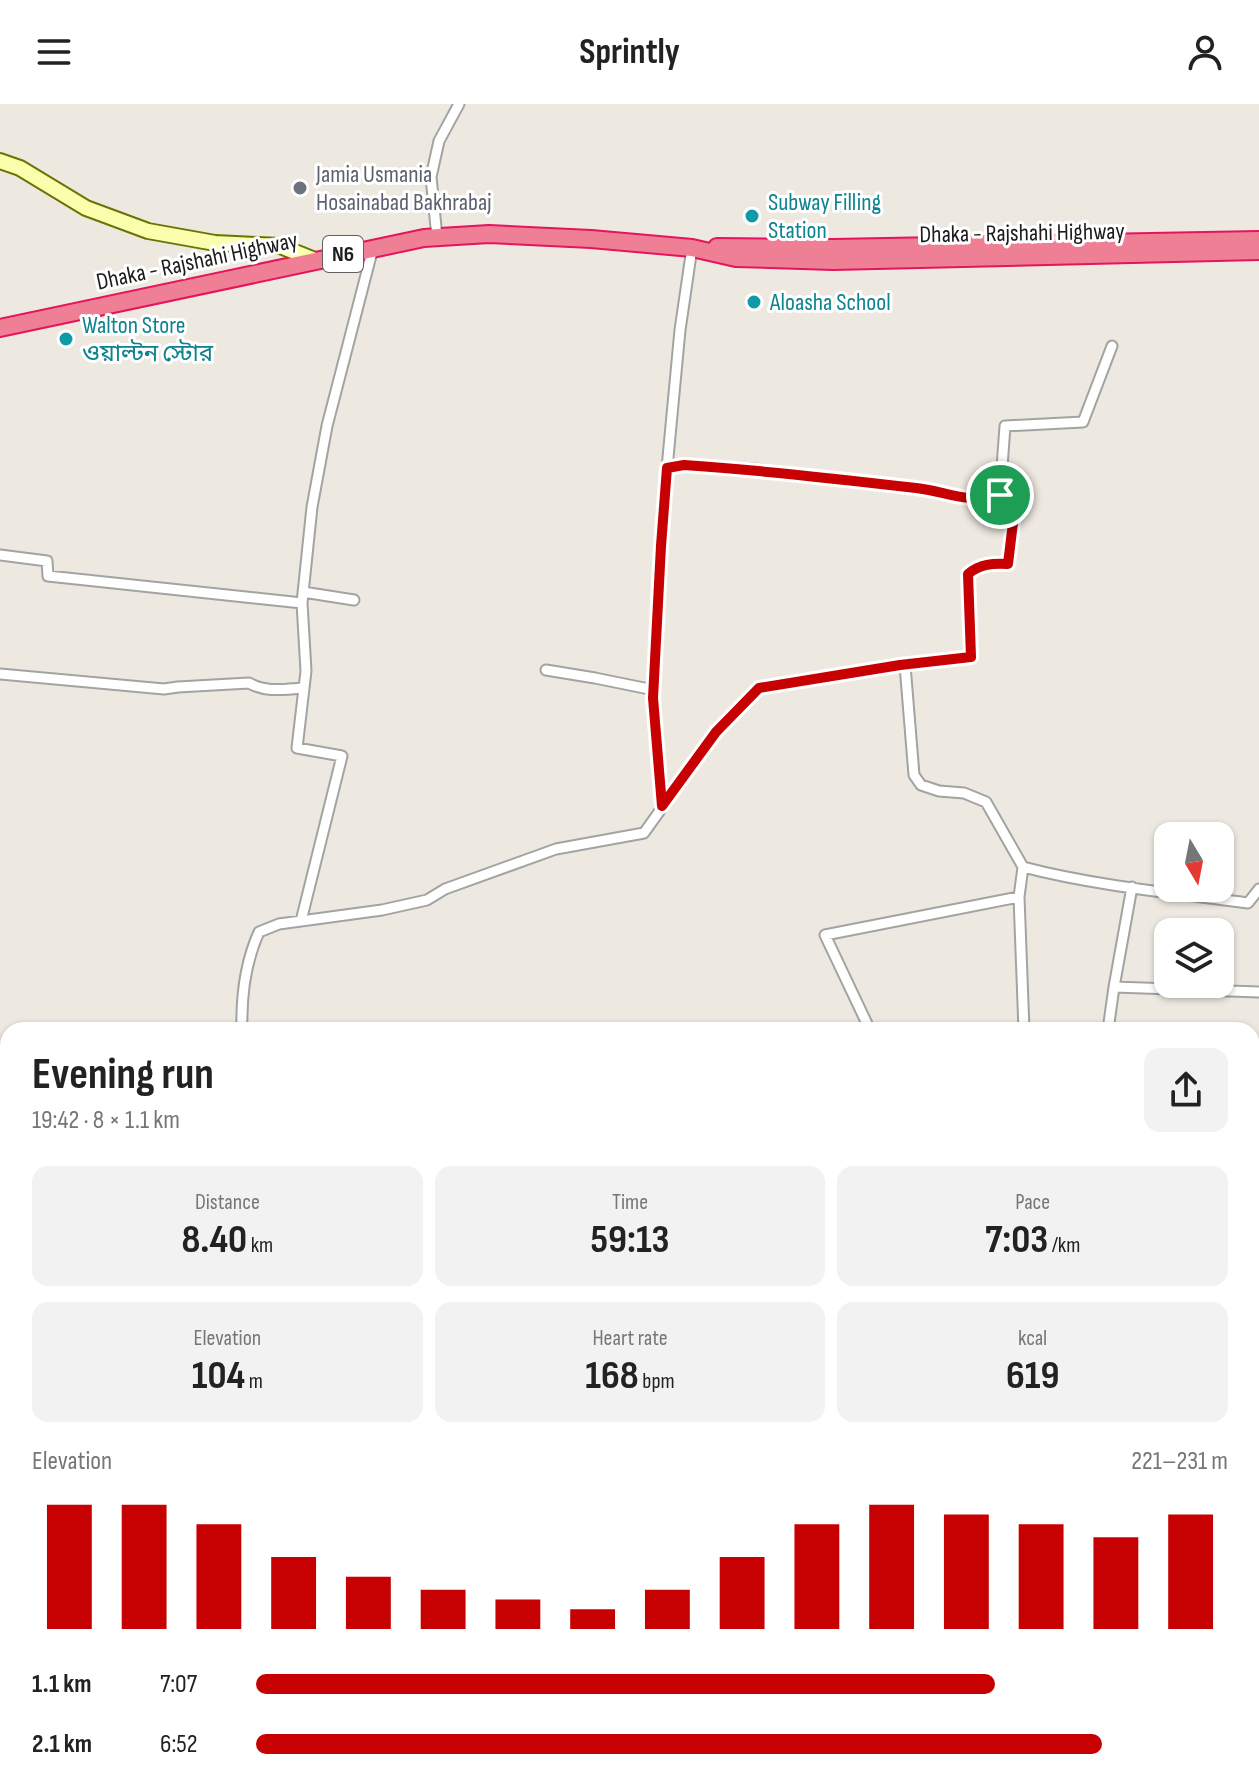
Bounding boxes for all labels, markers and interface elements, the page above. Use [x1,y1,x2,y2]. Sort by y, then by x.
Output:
icon: menu [32,30,76,74]
icon: person [1183,30,1227,74]
text: Sprintly [579,31,680,74]
place label: Jamia Usmania Hosainabad Bakhrabaj [315,160,492,217]
marker: Jamia Usmania Hosainabad Bakhrabaj [291,179,309,197]
place label: Subway Filling Station [768,188,881,245]
marker: Subway Filling Station [743,207,761,225]
street label: Dhaka - Rajshahi Highway [919,217,1125,249]
street label: Dhaka - Rajshahi Highway [94,225,300,297]
road number: N6 [323,236,363,272]
place label: Aloasha School [769,288,891,317]
marker: Aloasha School [745,293,763,311]
place label: Walton Store ওয়াল্টন স্টোর [82,311,214,368]
marker: Walton Store ওয়াল্টন স্টোর [57,330,75,348]
pin [966,461,1034,529]
icon: arrive [978,473,1022,517]
north arrow [1154,822,1234,902]
map controls [1154,822,1234,998]
button: layers [1154,918,1234,998]
text: Evening run [32,1048,214,1101]
button: share [1144,1048,1228,1132]
text: 19:42 · 8 × 1.1 km [32,1105,180,1136]
text: Distance [195,1189,260,1216]
text: Time [612,1189,648,1216]
text: Pace [1015,1189,1050,1216]
text: 8.40 [181,1216,247,1264]
text: 59:13 [590,1216,670,1264]
text: 7:03 [985,1216,1048,1264]
text: km [247,1232,273,1259]
text: /km [1048,1232,1080,1259]
text: Elevation [193,1325,261,1352]
text: Heart rate [592,1325,668,1352]
text: kcal [1018,1325,1047,1352]
text: 104 [192,1352,245,1400]
text: 168 [585,1352,639,1400]
text: 619 [1006,1352,1059,1400]
text: m [245,1368,263,1395]
text: bpm [639,1368,675,1395]
text: Elevation [32,1446,112,1477]
text: 221–231 m [1131,1446,1228,1477]
text: 1.1 km [32,1669,91,1700]
text: 7:07 [160,1669,197,1700]
text: 2.1 km [32,1729,92,1760]
text: 6:52 [160,1729,197,1760]

